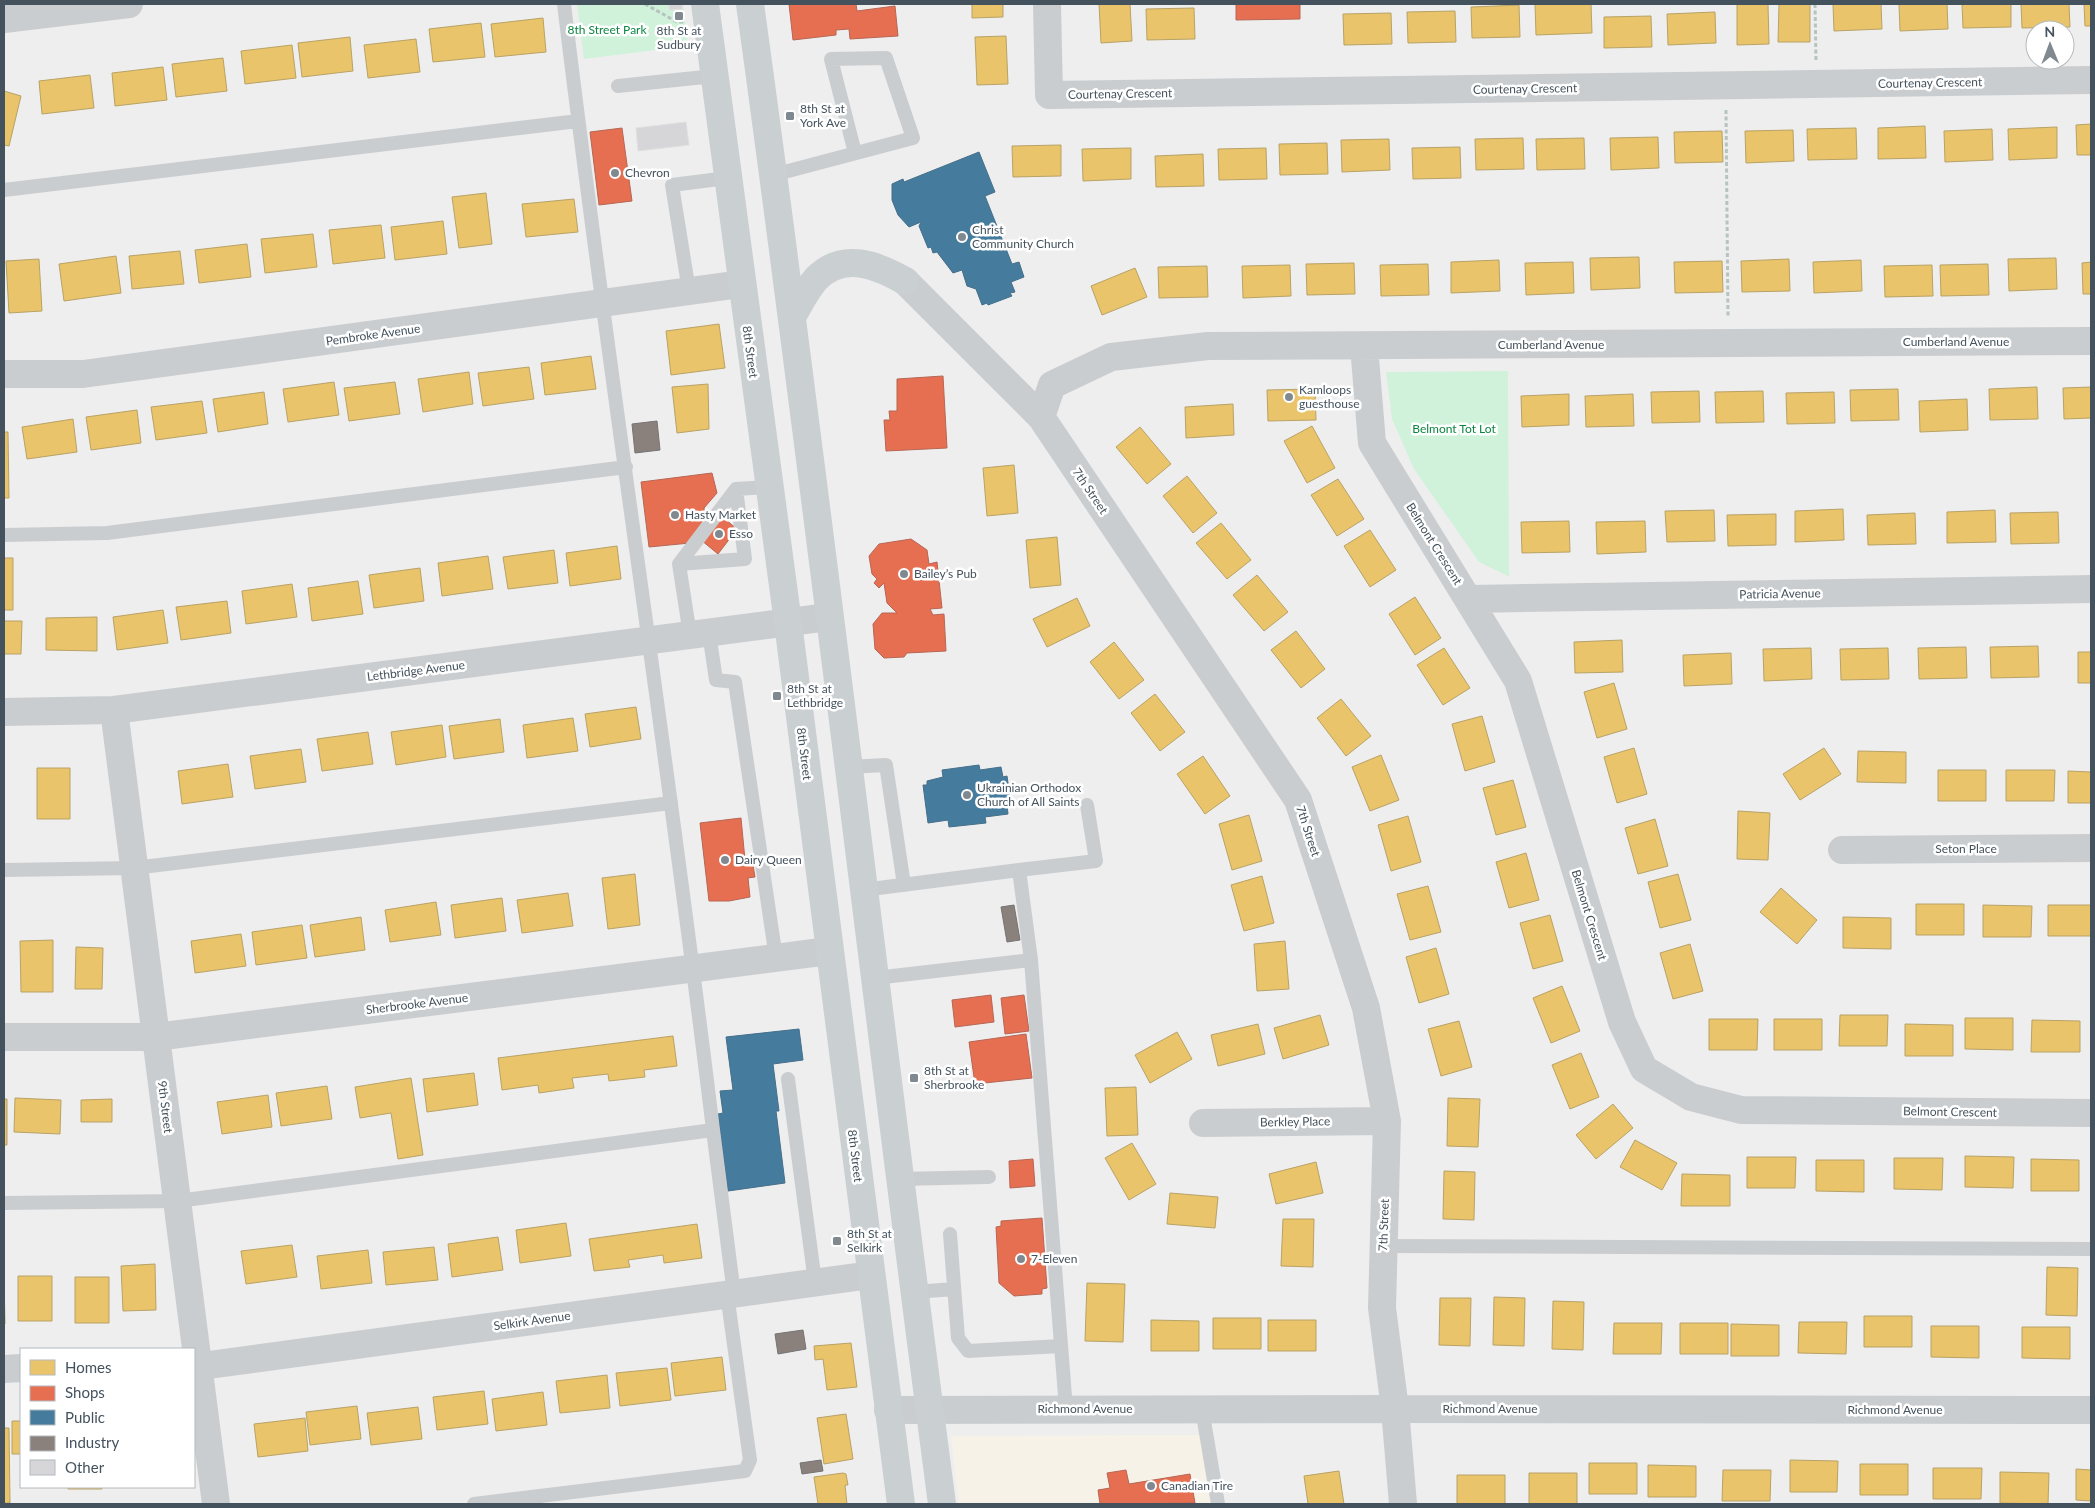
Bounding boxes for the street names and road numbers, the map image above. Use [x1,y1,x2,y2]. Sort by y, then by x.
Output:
street label: Courtenay Crescent [1878,74,1983,91]
street label: Courtenay Crescent [1473,80,1578,97]
street label: Courtenay Crescent [1068,85,1173,102]
street label: Pembroke Avenue [325,320,421,349]
street label: 8th Street [739,325,762,380]
street label: Cumberland Avenue [1903,334,2009,349]
street label: Cumberland Avenue [1498,337,1604,352]
street label: 7th Street [1069,465,1112,517]
street label: Belmont Crescent [1403,500,1466,588]
street label: Patricia Avenue [1739,585,1821,602]
street label: Lethbridge Avenue [366,657,466,684]
street label: 8th Street [794,727,815,782]
street label: 7th Street [1293,803,1324,859]
street label: Seton Place [1935,841,1997,856]
street label: Belmont Crescent [1569,868,1611,963]
street label: Sherbrooke Avenue [365,990,469,1017]
street label: 9th Street [155,1080,176,1135]
street label: Belmont Crescent [1903,1103,1998,1120]
street label: Berkley Place [1260,1113,1330,1130]
street label: 8th Street [845,1129,866,1184]
street label: 7th Street [1375,1198,1392,1252]
street label: Selkirk Avenue [493,1308,571,1333]
street label: Richmond Avenue [1037,1401,1133,1416]
street label: Richmond Avenue [1442,1401,1538,1416]
street label: Richmond Avenue [1847,1402,1943,1417]

